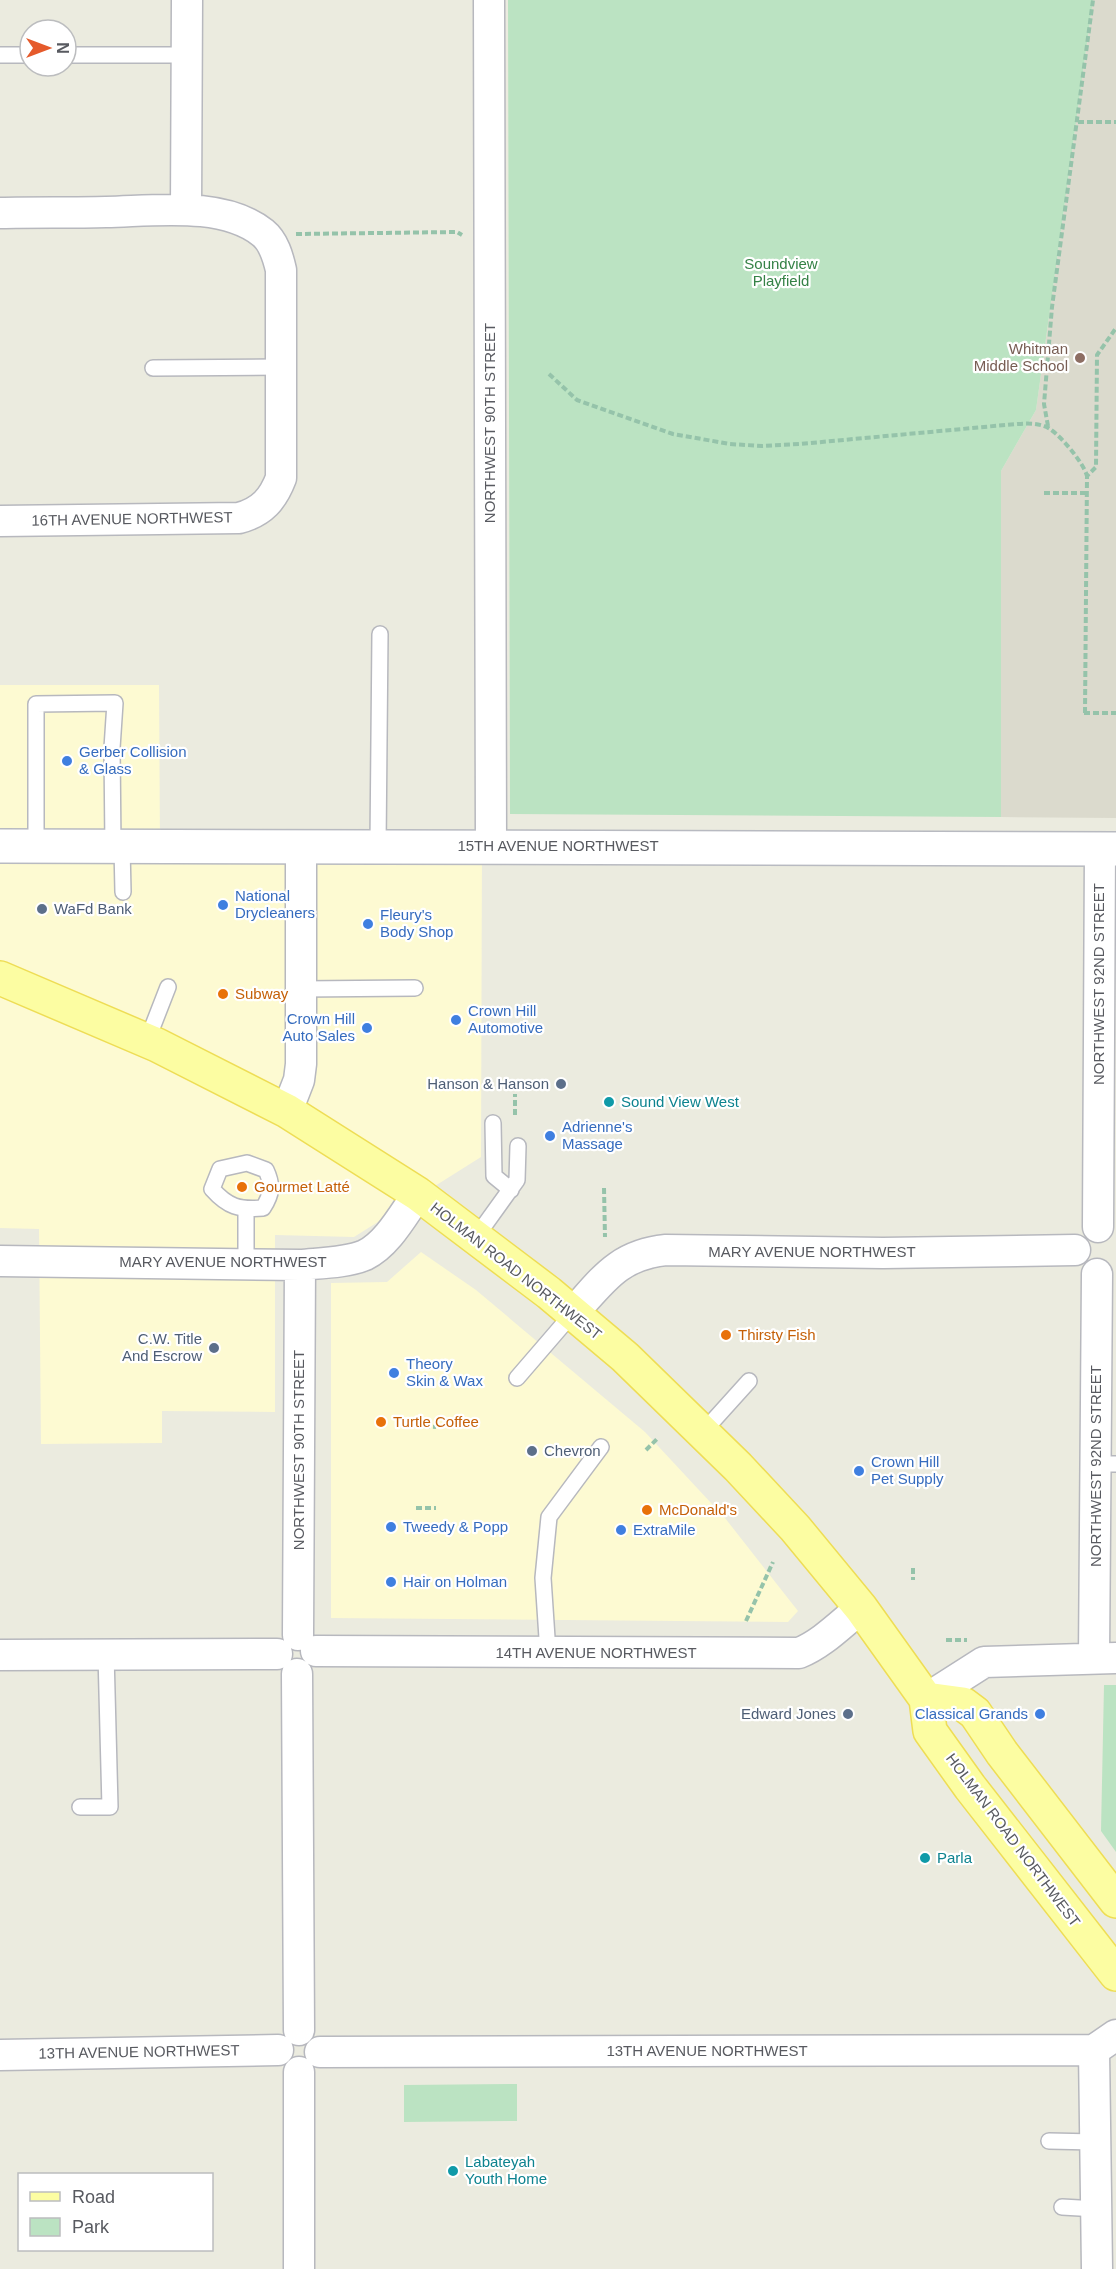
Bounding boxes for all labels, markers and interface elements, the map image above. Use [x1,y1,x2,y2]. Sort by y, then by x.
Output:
north arrow [18,18,78,78]
text: N [54,42,71,54]
park label: Soundview Playfield [744,255,818,289]
street label: NORTHWEST 90TH STREET [481,323,498,523]
place label: Whitman Middle School [974,340,1068,374]
marker: Whitman Middle School [1073,351,1087,365]
street label: 16TH AVENUE NORTHWEST [31,508,233,529]
place label: Gerber Collision & Glass [79,743,187,777]
marker: Gerber Collision & Glass [60,754,74,768]
street label: 15TH AVENUE NORTHWEST [457,837,659,854]
street label: NORTHWEST 92ND STREET [1090,883,1107,1085]
place label: National Drycleaners [235,887,315,921]
marker: National Drycleaners [216,898,230,912]
place label: WaFd Bank [54,900,132,917]
marker: WaFd Bank [35,902,49,916]
place label: Fleury's Body Shop [380,906,453,940]
marker: Fleury's Body Shop [361,917,375,931]
place label: Subway [235,985,289,1002]
marker: Subway [216,987,230,1001]
place label: Crown Hill Automotive [468,1002,543,1036]
place label: Crown Hill Auto Sales [282,1010,355,1044]
marker: Crown Hill Automotive [449,1013,463,1027]
marker: Crown Hill Auto Sales [360,1021,374,1035]
place label: Hanson & Hanson [427,1075,549,1092]
marker: Hanson & Hanson [554,1077,568,1091]
place label: Sound View West [621,1093,740,1110]
marker: Sound View West [602,1095,616,1109]
place label: Adrienne's Massage [562,1118,632,1152]
marker: Adrienne's Massage [543,1129,557,1143]
place label: Gourmet Latté [254,1178,350,1195]
marker: Gourmet Latté [235,1180,249,1194]
street label: HOLMAN ROAD NORTHWEST [427,1199,605,1343]
street label: MARY AVENUE NORTHWEST [708,1243,916,1260]
street label: MARY AVENUE NORTHWEST [119,1253,327,1270]
place label: Thirsty Fish [738,1326,816,1343]
marker: Thirsty Fish [719,1328,733,1342]
place label: C.W. Title And Escrow [122,1330,202,1364]
marker: C.W. Title And Escrow [207,1341,221,1355]
street label: NORTHWEST 90TH STREET [290,1350,307,1550]
place label: Theory Skin & Wax [406,1355,483,1389]
street label: NORTHWEST 92ND STREET [1087,1365,1104,1567]
marker: Theory Skin & Wax [387,1366,401,1380]
place label: Turtle Coffee [393,1413,479,1430]
marker: Turtle Coffee [374,1415,388,1429]
place label: Chevron [544,1442,601,1459]
marker: Chevron [525,1444,539,1458]
place label: Crown Hill Pet Supply [871,1453,944,1487]
marker: Crown Hill Pet Supply [852,1464,866,1478]
place label: McDonald's [659,1501,737,1518]
marker: McDonald's [640,1503,654,1517]
place label: Tweedy & Popp [403,1518,508,1535]
marker: Tweedy & Popp [384,1520,398,1534]
place label: ExtraMile [633,1521,696,1538]
marker: ExtraMile [614,1523,628,1537]
place label: Hair on Holman [403,1573,507,1590]
marker: Hair on Holman [384,1575,398,1589]
street label: 14TH AVENUE NORTHWEST [495,1644,697,1661]
place label: Edward Jones [741,1705,836,1722]
place label: Classical Grands [915,1705,1028,1722]
marker: Edward Jones [841,1707,855,1721]
marker: Classical Grands [1033,1707,1047,1721]
street label: HOLMAN ROAD NORTHWEST [943,1750,1084,1930]
place label: Parla [937,1849,973,1866]
marker: Parla [918,1851,932,1865]
street label: 13TH AVENUE NORTHWEST [38,2041,240,2062]
street label: 13TH AVENUE NORTHWEST [606,2042,808,2059]
place label: Labateyah Youth Home [465,2153,547,2187]
marker: Labateyah Youth Home [446,2164,460,2178]
legend [18,2173,213,2251]
text: Road [72,2187,115,2207]
text: Park [72,2217,110,2237]

